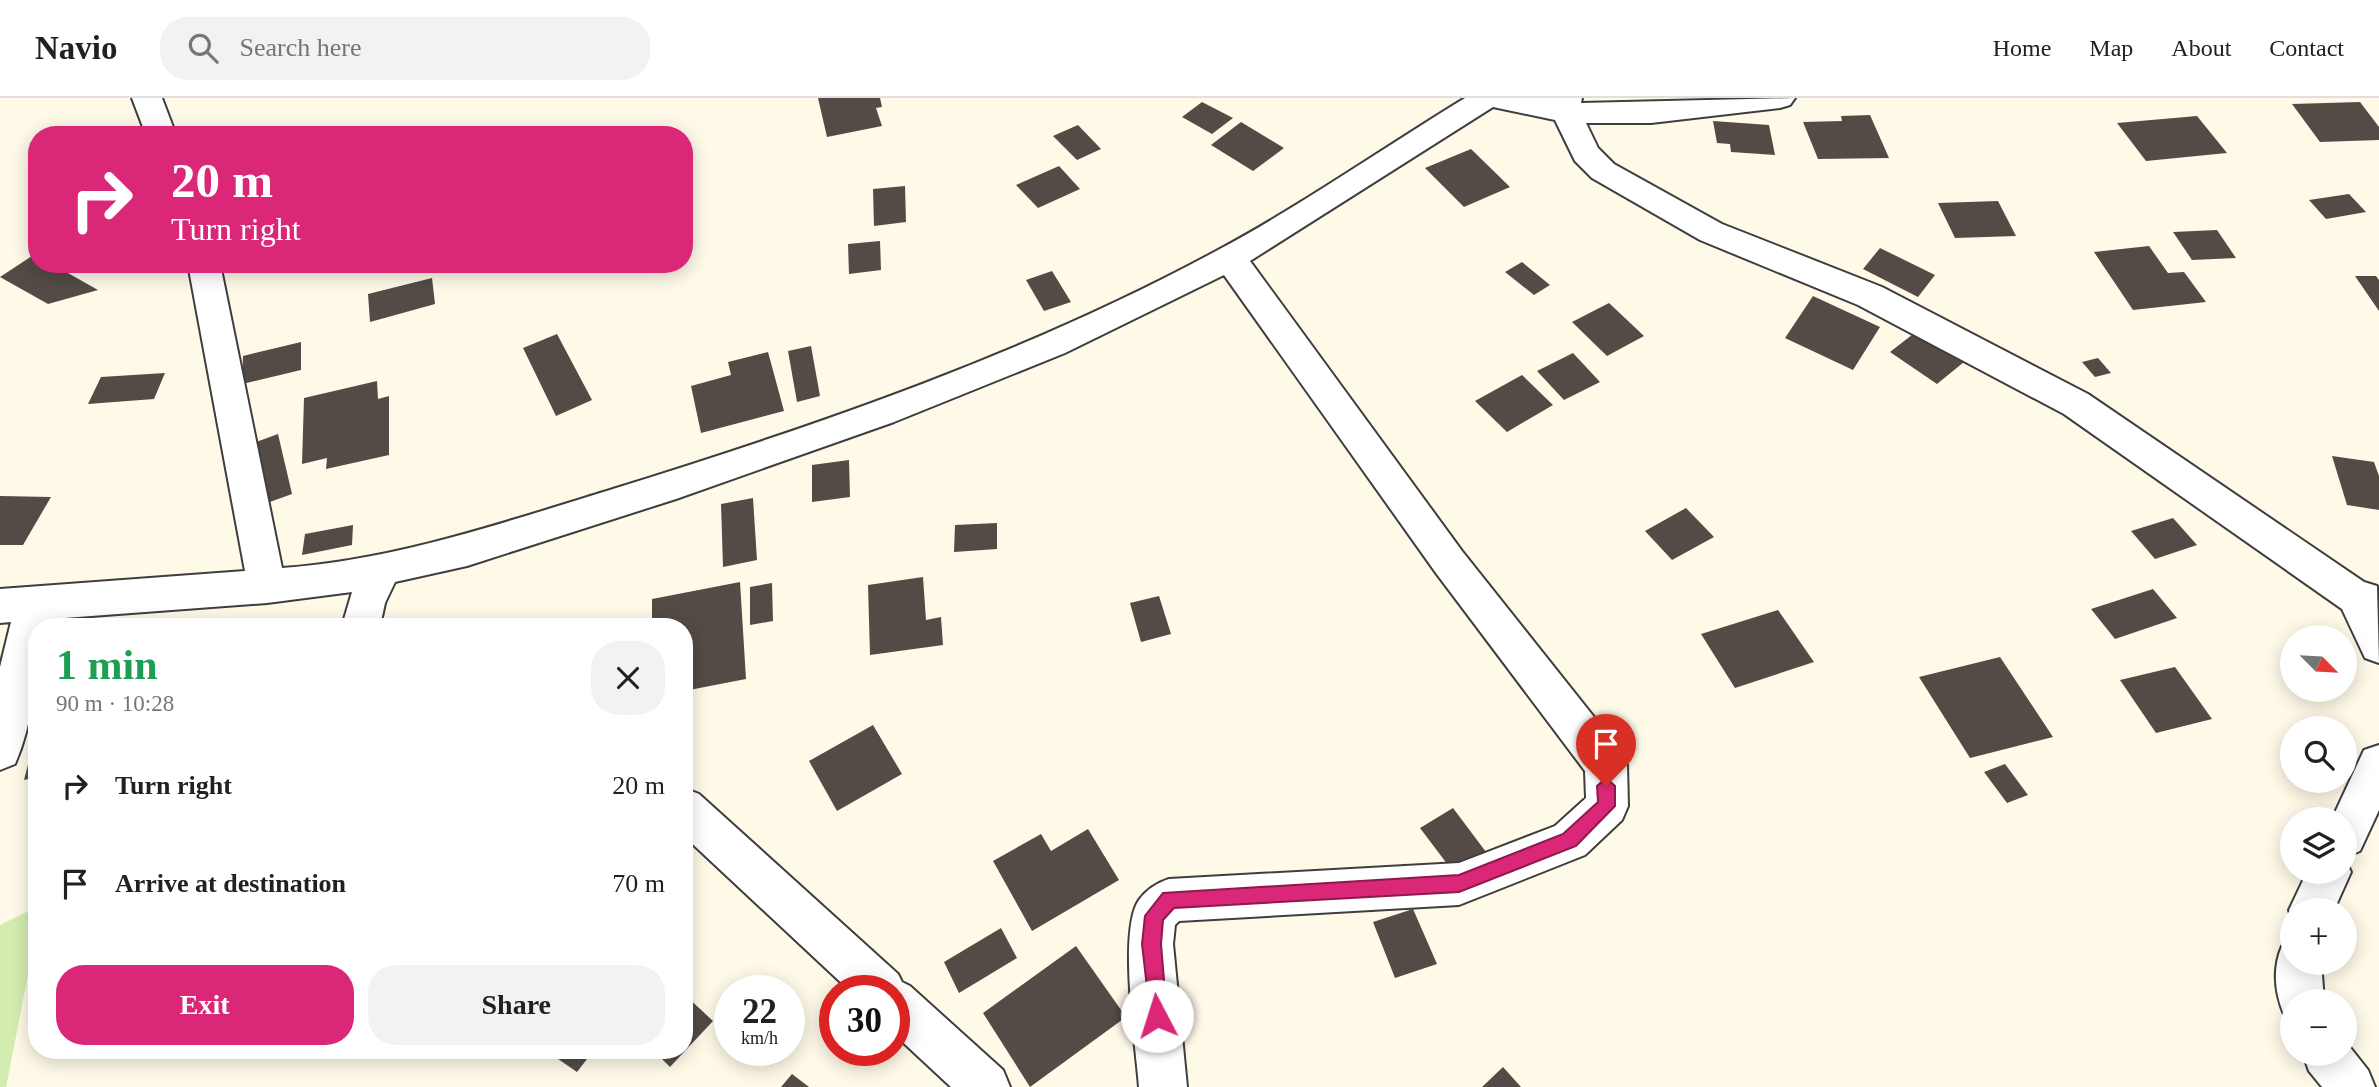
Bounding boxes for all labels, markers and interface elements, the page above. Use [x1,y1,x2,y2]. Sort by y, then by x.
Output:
search box [160,17,650,80]
icon: search [184,29,222,67]
text: Navio [35,30,118,66]
text: Search here [240,33,361,62]
text: Home [1993,35,2051,61]
text: Map [2089,35,2133,61]
text: About [2171,35,2231,61]
text: Contact [2269,35,2344,61]
text: 20 m [171,153,273,208]
icon: right [56,154,147,245]
text: Turn right [171,211,301,247]
north arrow [2280,625,2357,702]
map controls [2280,625,2357,1066]
button: close [591,641,665,715]
text: 1 min [56,642,158,688]
text: 90 m · 10:28 [56,691,174,716]
pin [1576,714,1636,786]
button: search [2280,716,2357,793]
icon: arrive [1587,725,1625,763]
icon: right [56,767,94,805]
text: Turn right [115,771,232,800]
text: 20 m [612,771,665,800]
button: layers [2280,807,2357,884]
icon: arrive [56,865,94,903]
text: Arrive at destination [115,869,346,898]
text: 70 m [612,869,665,898]
button: + [2280,898,2357,975]
button: Exit [56,965,354,1045]
button: Share [368,965,665,1045]
speed limit sign: 30 [819,975,910,1066]
position arrow [1120,979,1194,1053]
button: − [2280,989,2357,1066]
text: 22 [742,992,777,1031]
text: km/h [741,1028,778,1048]

